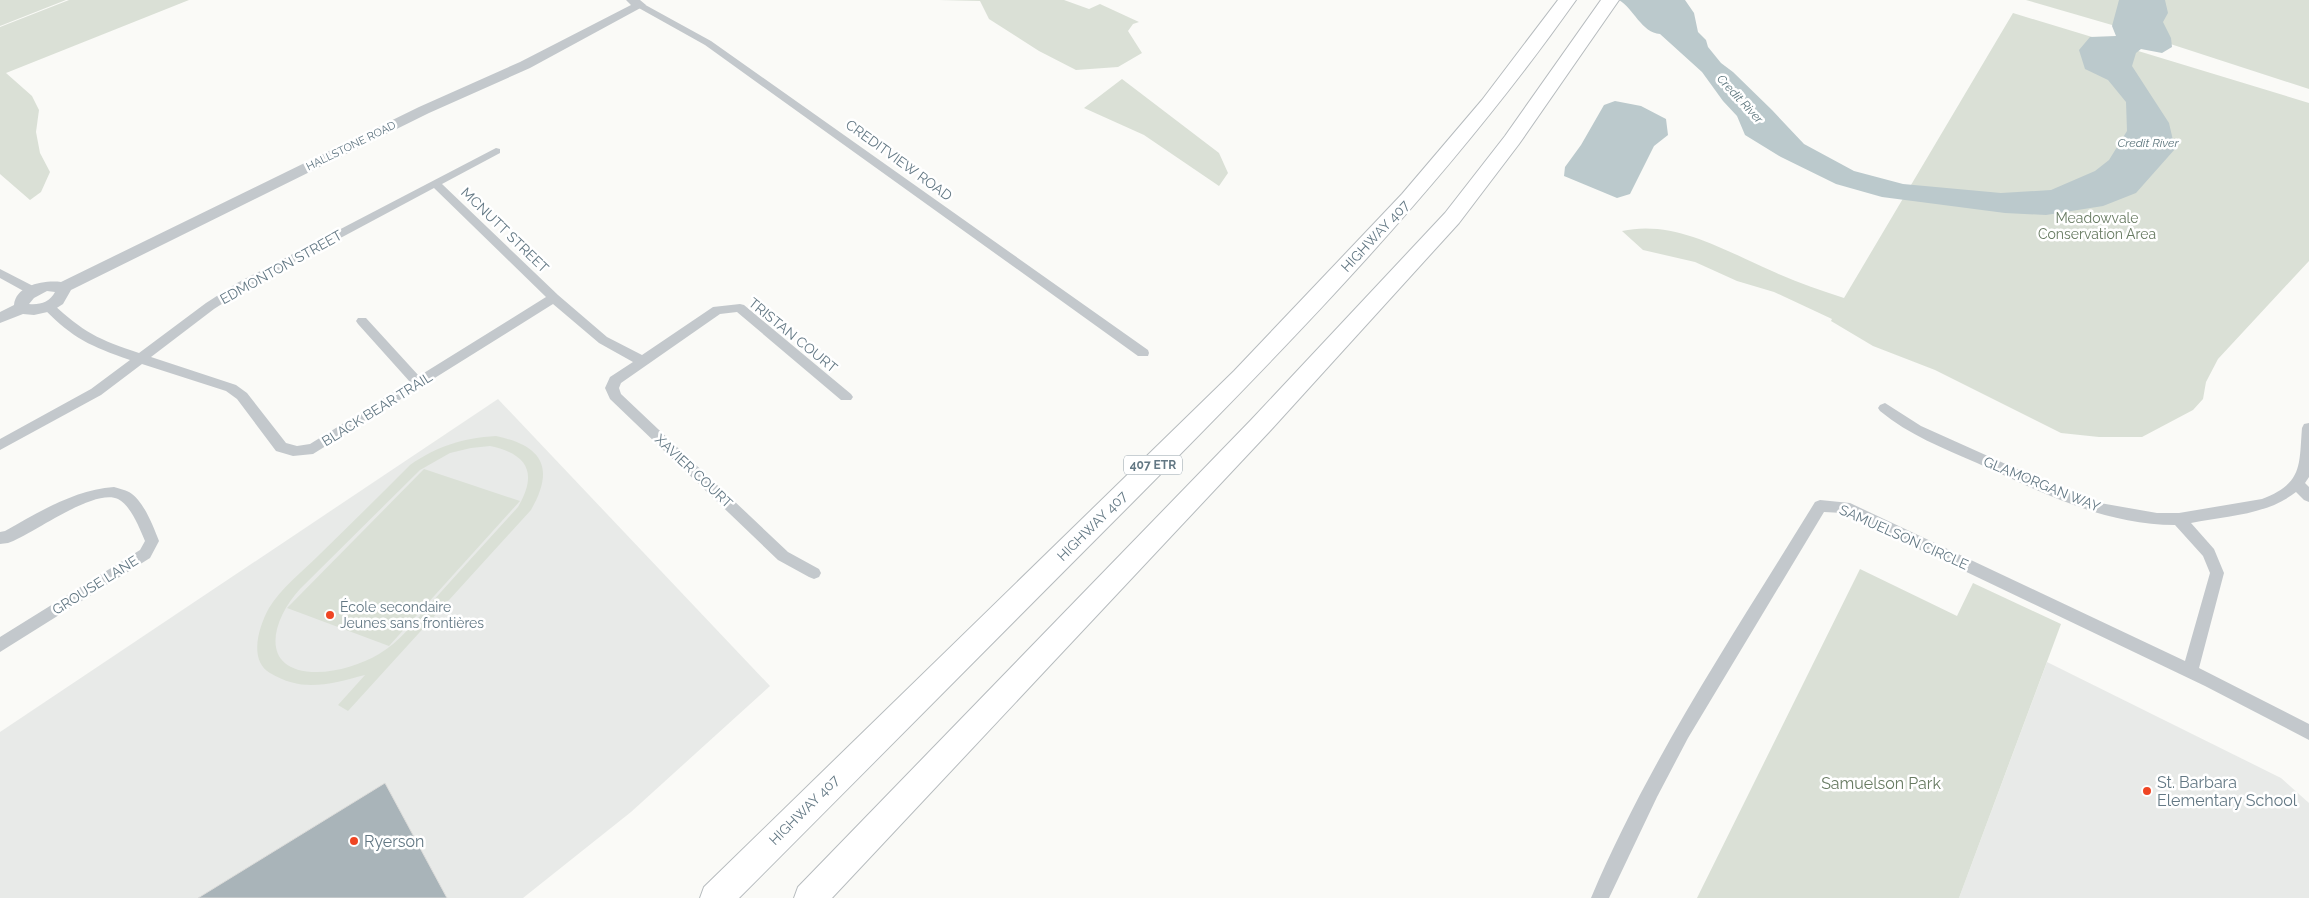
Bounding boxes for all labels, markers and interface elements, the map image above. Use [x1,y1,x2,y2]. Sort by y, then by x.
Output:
water label: Credit River [1714,72,1767,127]
street label: CREDITVIEW ROAD [843,116,955,204]
street label: HALLSTONE ROAD [304,119,398,173]
water label: Credit River [2117,136,2179,150]
street label: MCNUTT STREET [458,184,552,276]
street label: HIGHWAY 407 [1338,196,1413,275]
park label: Meadowvale Conservation Area [2038,210,2156,242]
street label: EDMONTON STREET [217,227,345,307]
street label: TRISTAN COURT [746,294,841,376]
street label: BLACK BEAR TRAIL [319,369,435,449]
street label: XAVIER COURT [652,431,736,511]
street label: GLAMORGAN WAY [1981,453,2103,515]
road number: 407 ETR [1124,456,1182,474]
street label: HIGHWAY 407 [1054,487,1131,564]
street label: SAMUELSON CIRCLE [1837,501,1971,573]
street label: GROUSE LANE [49,552,141,618]
place label: École secondaire Jeunes sans frontières [340,598,484,631]
marker: École secondaire Jeunes sans frontières [324,609,336,621]
street label: HIGHWAY 407 [766,771,843,848]
place label: St. Barbara Elementary School [2157,773,2298,810]
park label: Samuelson Park [1821,774,1941,793]
marker: St. Barbara Elementary School [2141,785,2153,797]
place label: Ryerson [364,832,424,851]
marker: Ryerson [348,835,360,847]

